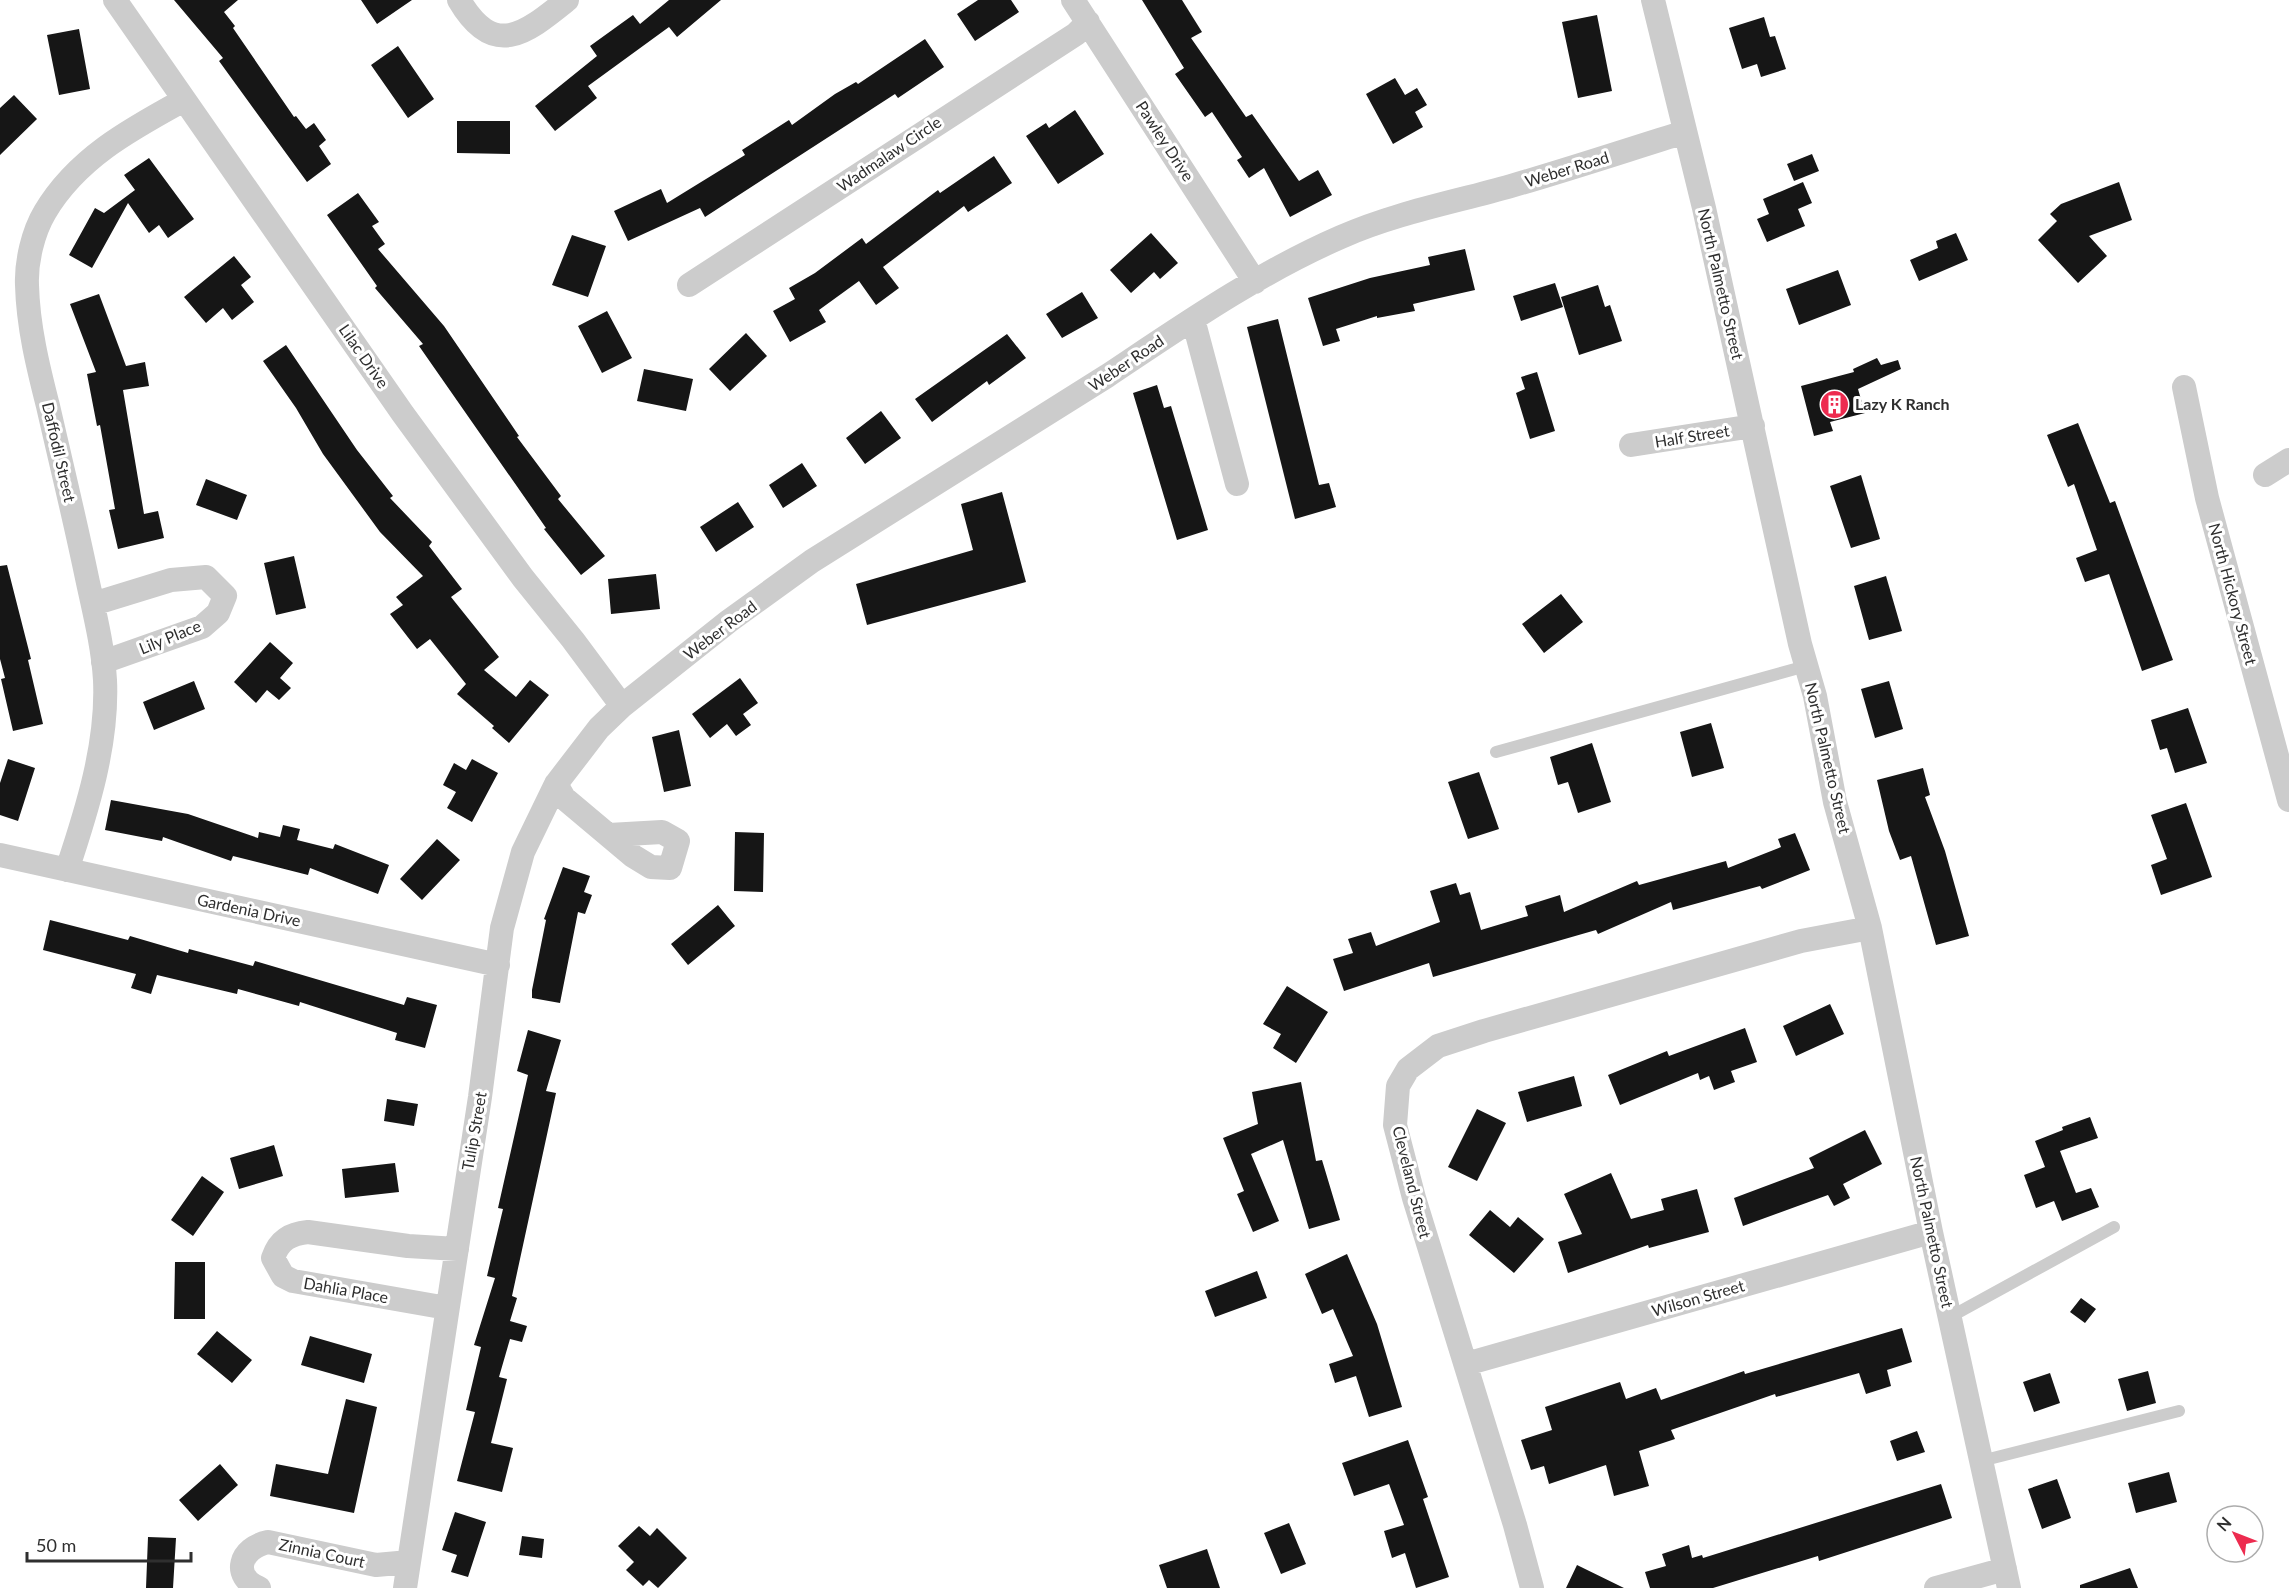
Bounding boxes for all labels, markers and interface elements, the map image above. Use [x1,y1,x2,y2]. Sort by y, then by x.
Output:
street label: Pawley Drive [1132,97,1198,184]
street label: Wadmalaw Circle [833,112,944,195]
street label: Weber Road [1523,147,1611,190]
street label: North Palmetto Street [1695,207,1748,362]
street label: Lilac Drive [335,320,393,391]
street label: Weber Road [1085,330,1167,395]
building icon: Lazy K Ranch [1818,388,1850,420]
place label: Lazy K Ranch [1855,394,1950,413]
street label: Daffodil Street [39,400,80,504]
street label: Half Street [1653,420,1731,451]
street label: North Hickory Street [2205,521,2262,667]
street label: Weber Road [679,596,760,663]
street label: Lily Place [136,616,204,658]
street label: North Palmetto Street [1802,681,1855,836]
street label: Gardenia Drive [196,889,303,930]
street label: Tulip Street [457,1090,490,1172]
street label: Cleveland Street [1389,1124,1436,1240]
street label: North Palmetto Street [1907,1154,1958,1310]
street label: Dahlia Place [302,1273,390,1306]
street label: Wilson Street [1649,1275,1747,1320]
north arrow [2205,1504,2265,1564]
text: N [2212,1513,2235,1535]
scale bar [27,1525,190,1563]
text: 50 m [36,1534,76,1556]
street label: Zinnia Court [277,1534,367,1571]

